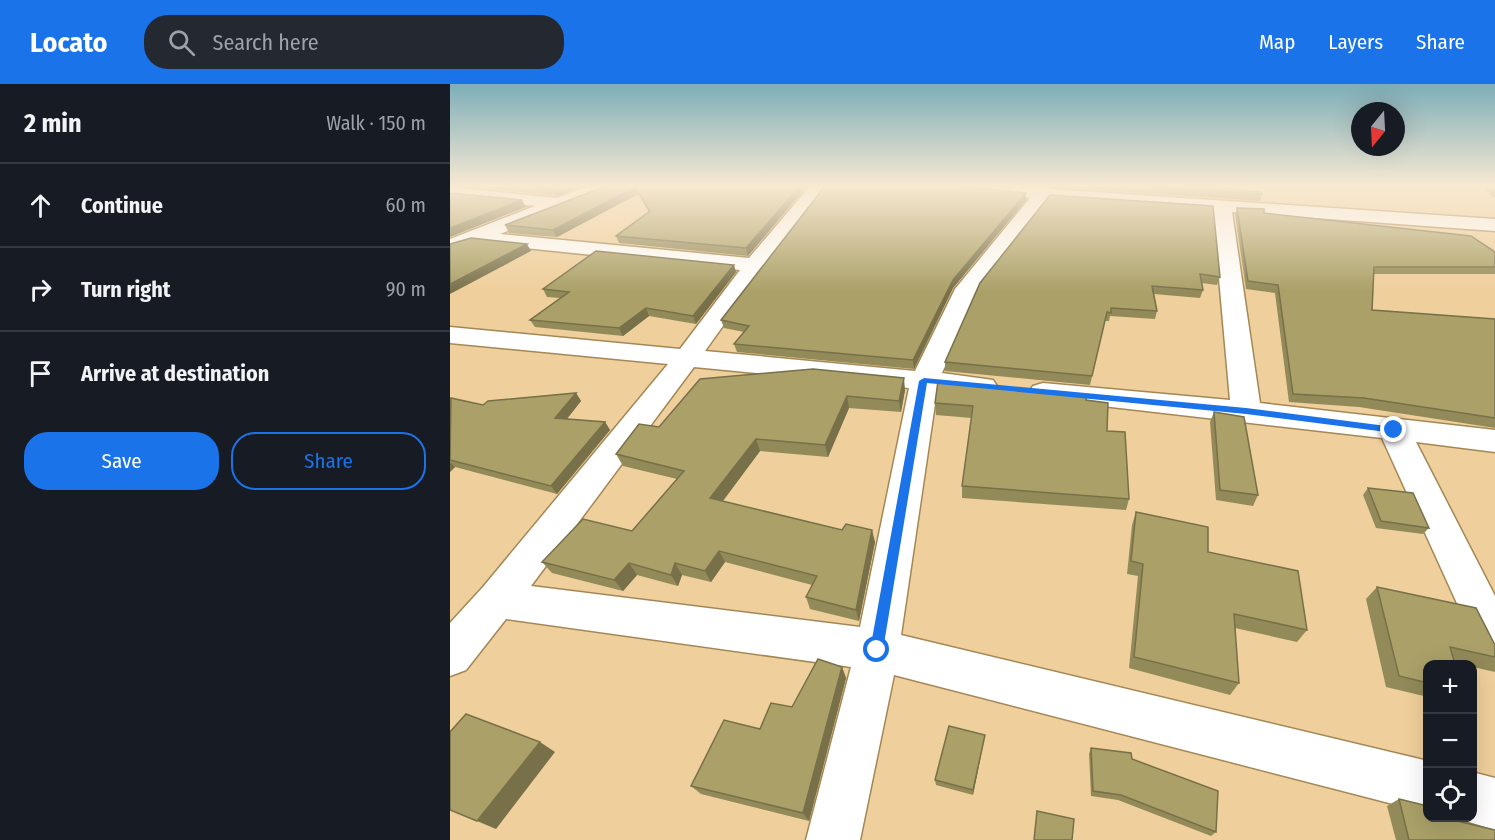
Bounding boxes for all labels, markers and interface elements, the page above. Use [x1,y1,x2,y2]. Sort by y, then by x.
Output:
search box [144,15,564,69]
text: Locato [30,26,108,59]
icon: search [165,26,198,59]
text: Search here [213,29,319,56]
text: Map [1259,29,1295,55]
text: Layers [1328,29,1383,55]
text: Share [1416,29,1465,55]
north arrow [1351,102,1405,156]
text: 2 min [24,108,82,139]
text: Walk · 150 m [326,111,426,135]
icon: ahead [24,189,57,222]
text: Continue [81,192,163,219]
text: 60 m [386,193,426,217]
icon: right [24,273,57,306]
text: Turn right [81,276,170,303]
text: 90 m [386,277,426,301]
icon: arrive [24,357,57,390]
text: Arrive at destination [81,360,269,387]
route end [1380,416,1406,442]
button: Save [24,432,219,490]
button: Share [231,432,426,490]
route start [863,636,889,662]
map controls [1423,660,1477,822]
button: + [1423,660,1477,714]
button: − [1423,714,1477,768]
button: locate [1423,768,1477,822]

